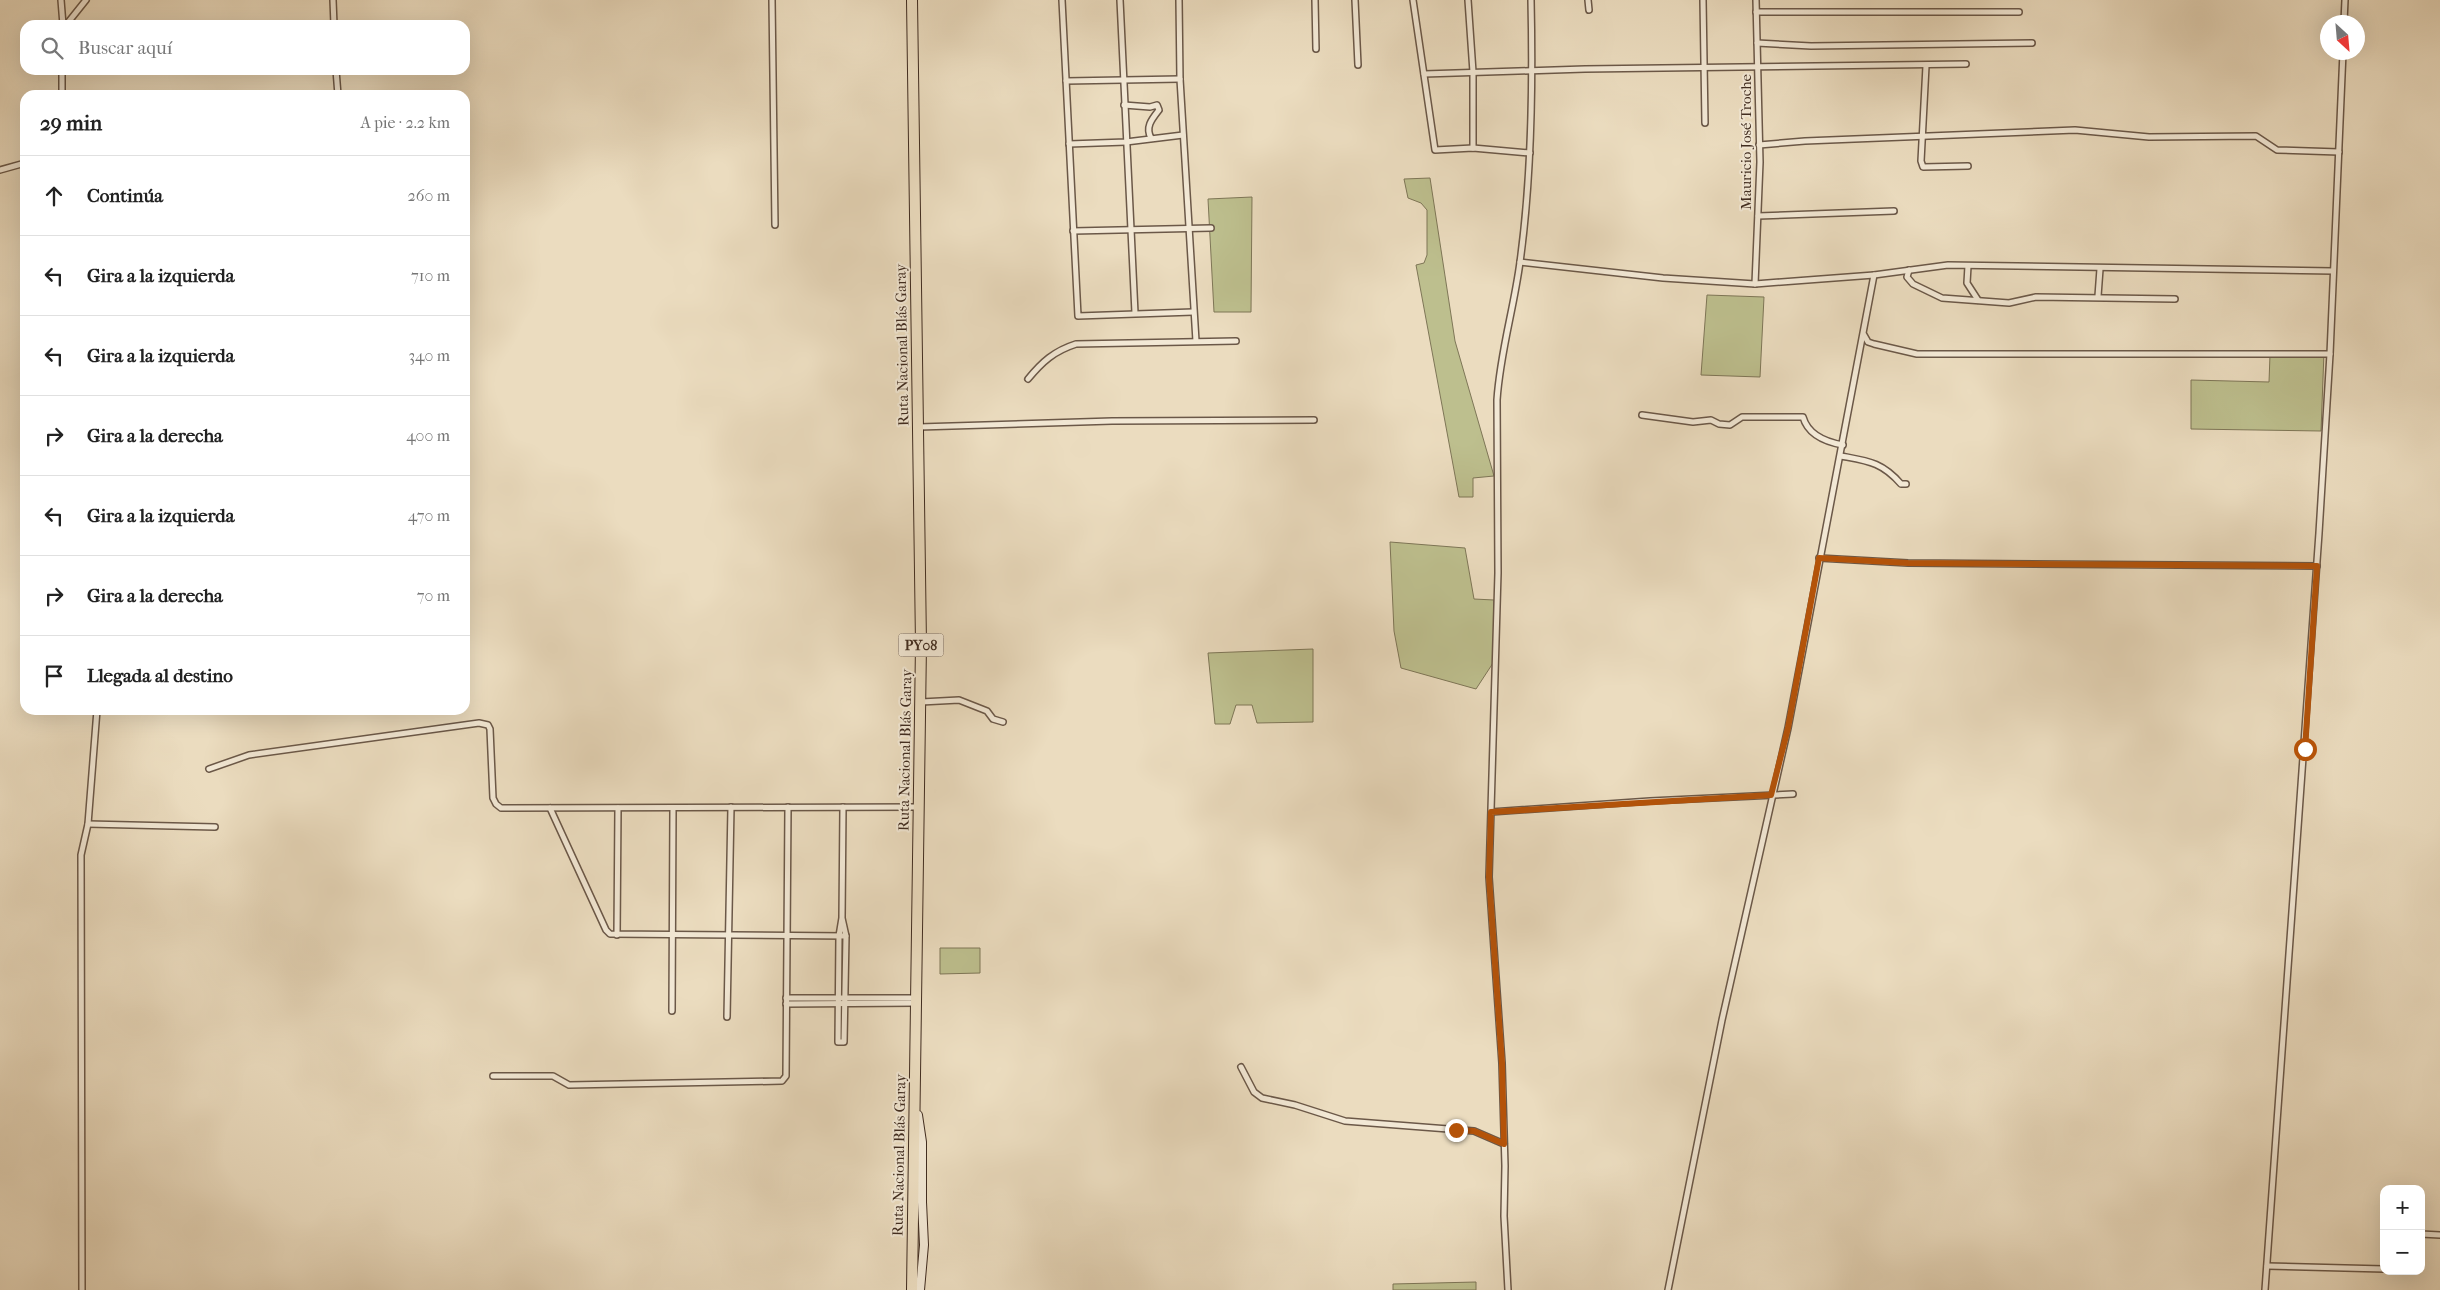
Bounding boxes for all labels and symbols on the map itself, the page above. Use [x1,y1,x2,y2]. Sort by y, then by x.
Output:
north arrow [2320,15,2365,60]
street label: Mauricio José Troche [1737,73,1755,210]
street label: Ruta Nacional Blás Garay [892,263,912,426]
road number: PY08 [898,634,944,656]
street label: Ruta Nacional Blás Garay [895,668,915,831]
route start [2294,738,2317,761]
street label: Ruta Nacional Blás Garay [889,1073,909,1236]
route end [1445,1119,1468,1142]

